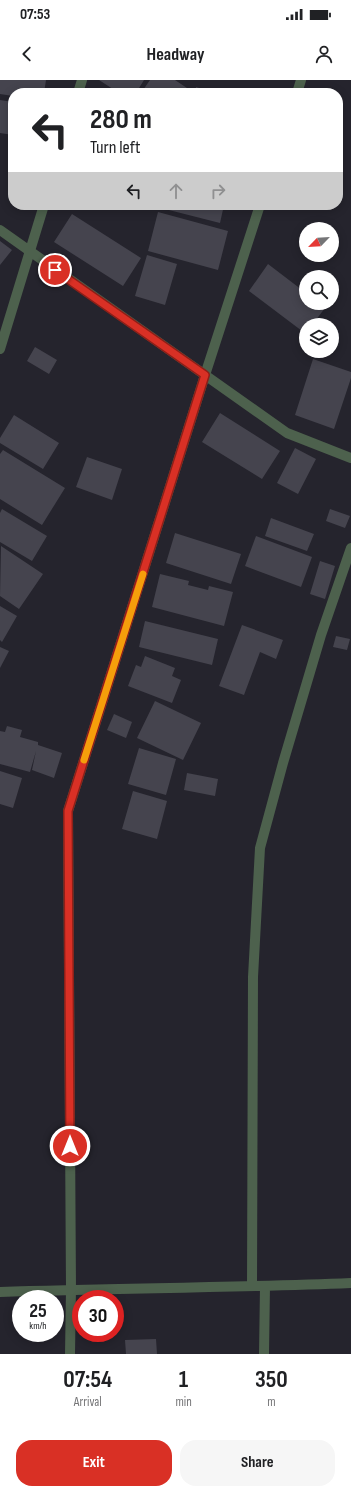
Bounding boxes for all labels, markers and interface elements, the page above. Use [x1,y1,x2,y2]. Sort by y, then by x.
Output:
text: 07:53 [20,5,50,24]
icon: back [16,43,38,65]
icon: person [313,43,335,65]
text: Headway [147,44,204,65]
text: 280 m [90,103,152,136]
icon: left [24,104,76,156]
text: Turn left [90,137,141,158]
icon: left [123,180,145,202]
icon: ahead [165,180,187,202]
icon: right [207,180,229,202]
north arrow [299,222,339,262]
map controls [299,222,339,358]
pin [38,253,72,287]
icon: arrive [44,259,66,281]
button: search [299,270,339,310]
button: layers [299,318,339,358]
position arrow [49,1125,91,1167]
speed limit sign: 30 [72,1290,124,1342]
text: 25 [29,1299,47,1323]
text: km/h [29,1320,47,1332]
text: 07:54 [63,1365,112,1394]
text: 1 [179,1365,188,1394]
text: 350 [255,1365,288,1394]
text: Arrival [74,1394,102,1410]
text: min [175,1394,192,1410]
text: m [267,1394,276,1410]
button: Exit [16,1440,172,1486]
button: Share [180,1440,335,1486]

